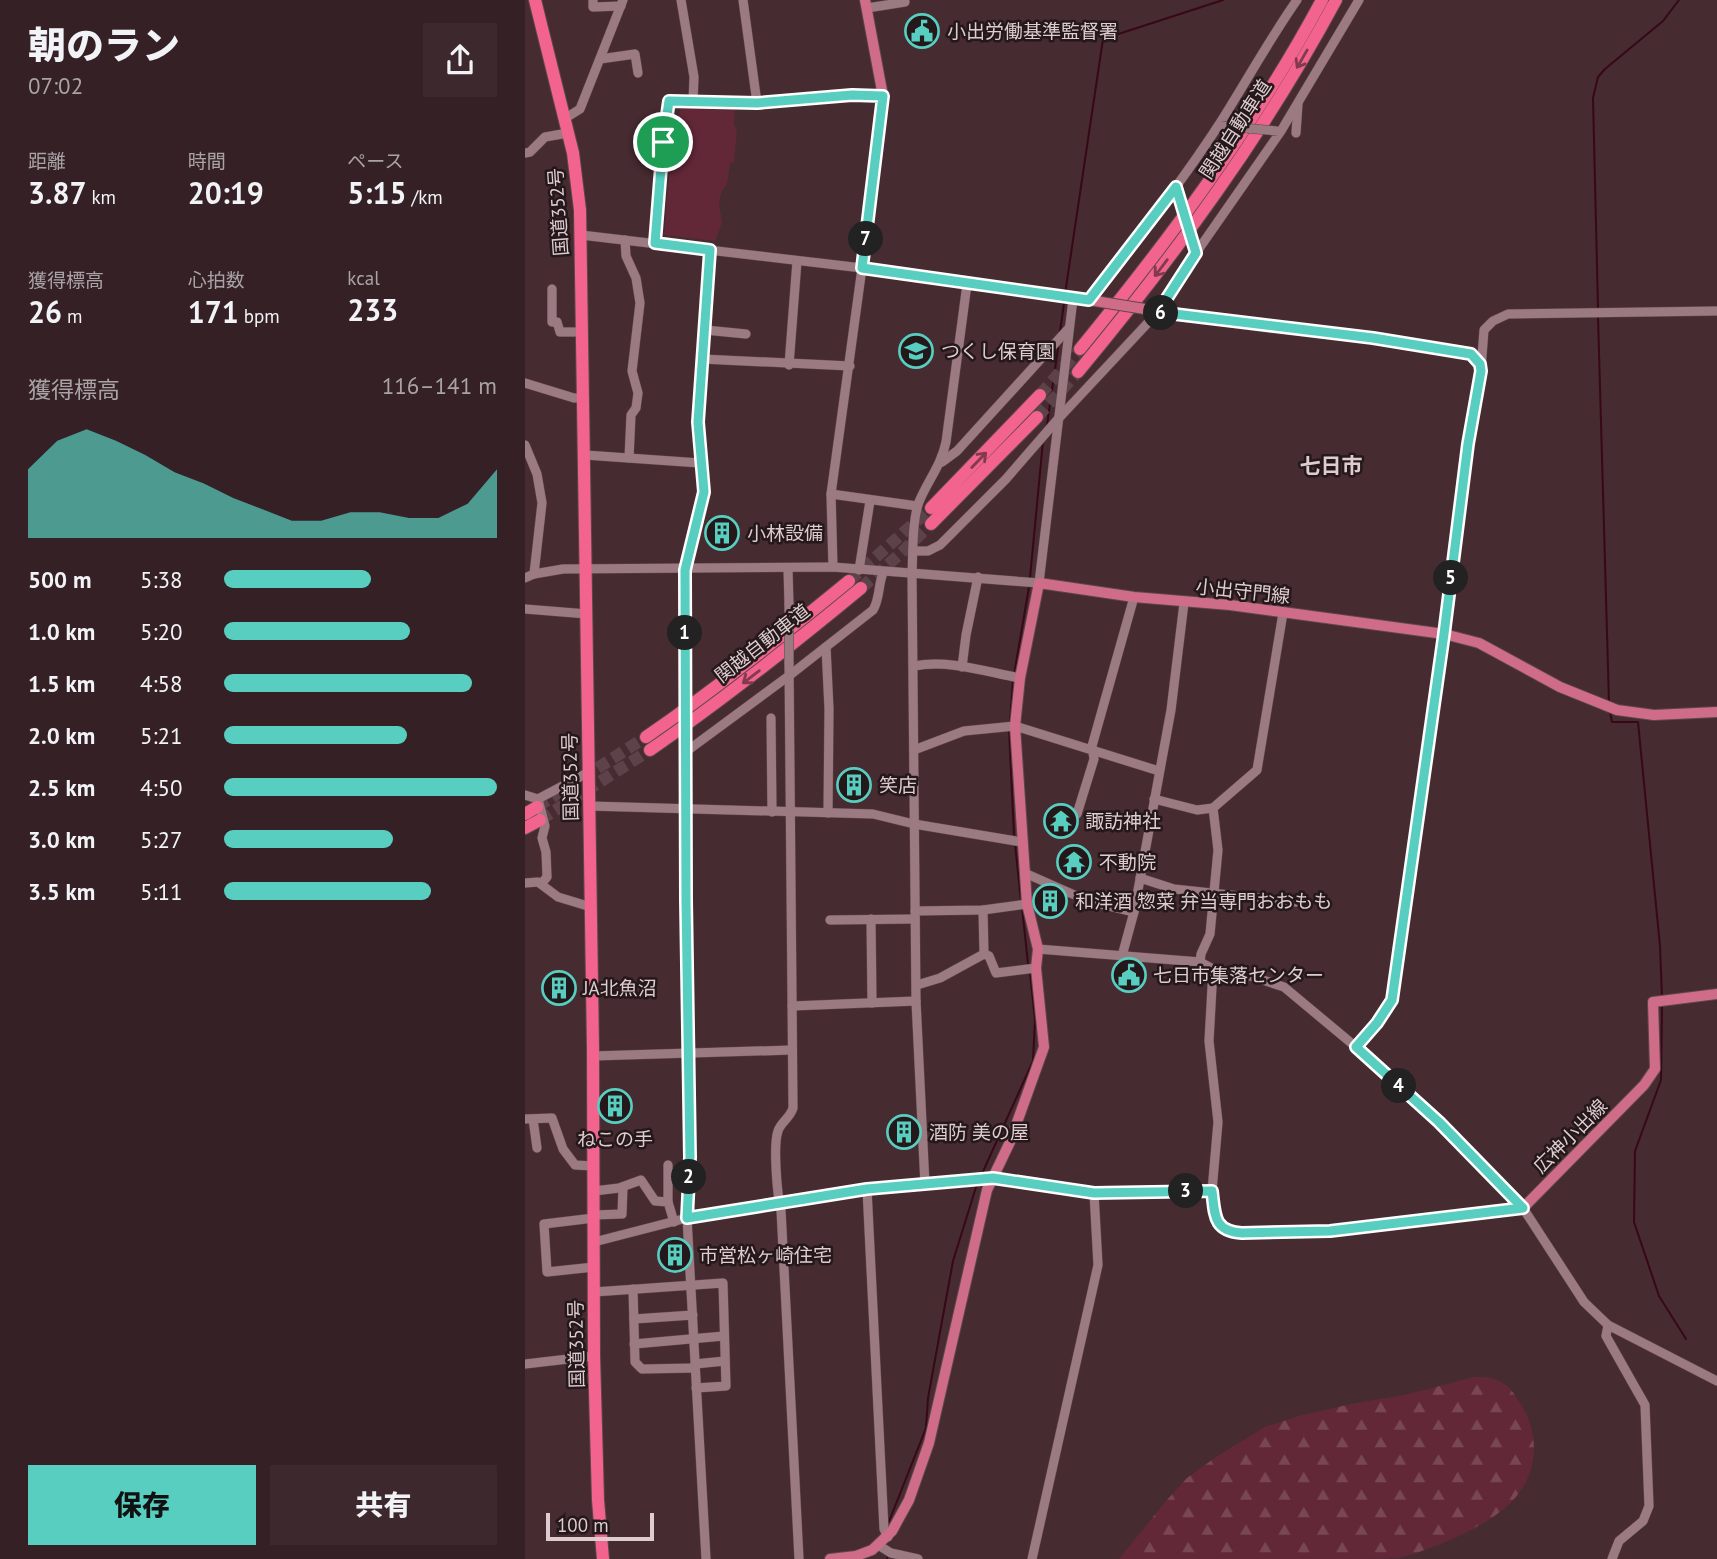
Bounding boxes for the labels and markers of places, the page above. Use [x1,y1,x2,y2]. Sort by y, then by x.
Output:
public building icon: 小出労働基準監督署 [903,12,941,50]
place label: 小出労働基準監督署 [947,19,1118,43]
pin [633,112,693,172]
pin: 7 [849,222,883,256]
pin: 6 [1143,296,1179,330]
school or university icon: つくし保育園 [897,332,935,370]
place label: つくし保育園 [941,339,1055,363]
building icon: 小林設備 [703,514,741,552]
place label: 小林設備 [747,521,823,545]
pin: 5 [1433,560,1469,596]
pin: 1 [667,616,703,650]
building icon: 笑店 [835,766,873,804]
place label: 笑店 [879,773,917,797]
temple icon: 諏訪神社 [1042,802,1080,840]
place label: 諏訪神社 [1085,809,1161,833]
temple icon: 不動院 [1055,843,1093,881]
place label: 不動院 [1099,850,1156,874]
building icon: 和洋酒 惣菜 弁当専門おおもも [1031,882,1069,920]
place label: 和洋酒 惣菜 弁当専門おおもも [1075,889,1332,913]
public building icon: 七日市集落センター [1110,956,1148,994]
place label: 七日市集落センター [1153,963,1324,987]
building icon: JA北魚沼 [540,969,578,1007]
place label: JA北魚沼 [582,976,657,1000]
pin: 4 [1381,1068,1417,1104]
building icon: ねこの手 [596,1087,634,1125]
building icon: 酒防 美の屋 [885,1113,923,1151]
place label: 酒防 美の屋 [929,1120,1029,1144]
place label: ねこの手 [577,1127,653,1151]
pin: 2 [671,1160,707,1194]
pin: 3 [1169,1174,1203,1208]
building icon: 市営松ヶ崎住宅 [656,1236,694,1274]
place label: 市営松ヶ崎住宅 [699,1243,832,1267]

